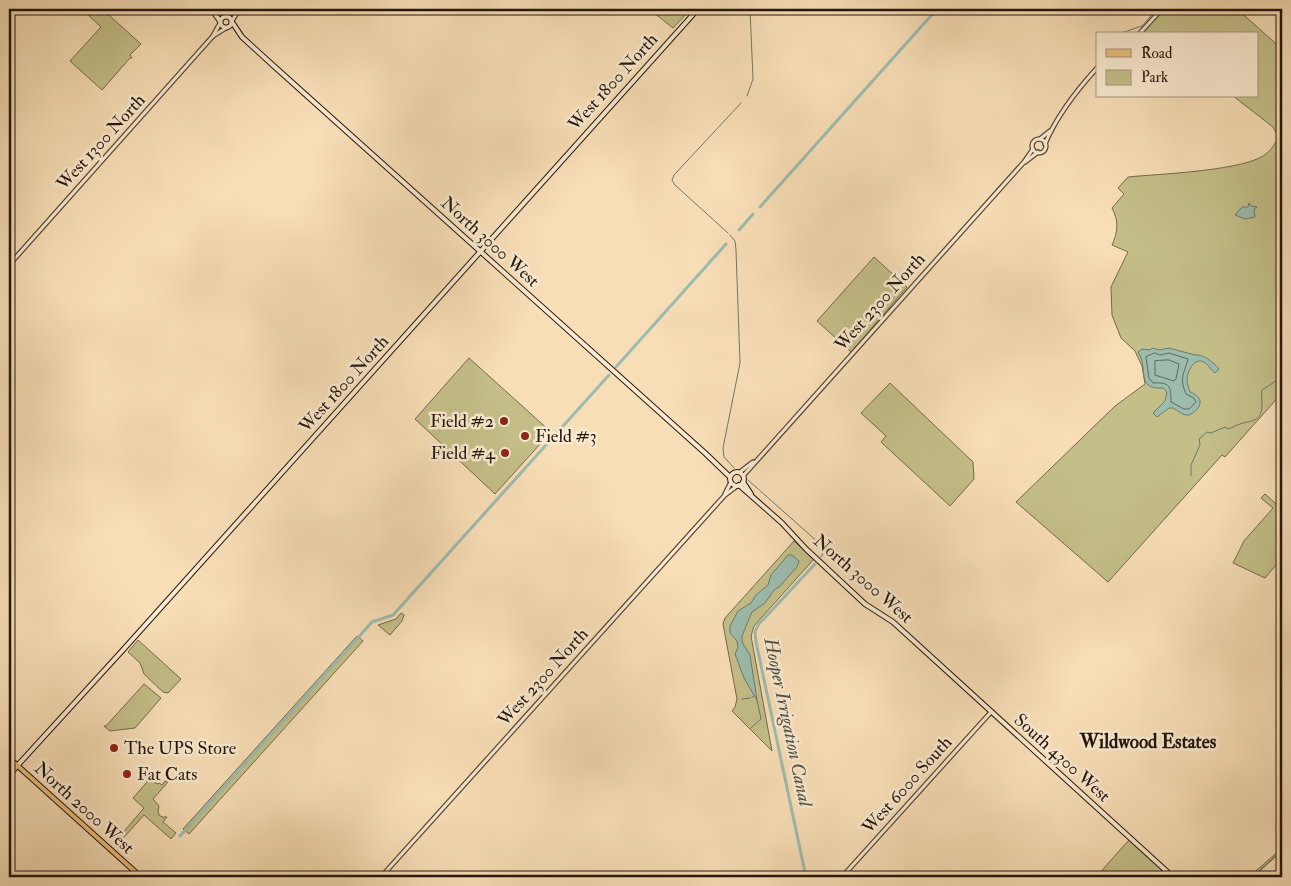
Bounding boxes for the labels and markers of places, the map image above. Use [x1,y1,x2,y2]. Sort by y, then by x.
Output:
place label: Field #2 [430,410,494,433]
marker: Field #2 [498,415,510,427]
place label: Field #3 [535,425,597,448]
marker: Field #3 [519,430,531,442]
place label: Field #4 [430,442,496,465]
marker: Field #4 [499,447,511,459]
place label: The UPS Store [124,737,237,760]
marker: The UPS Store [108,742,120,754]
place label: Fat Cats [137,763,197,786]
marker: Fat Cats [121,768,133,780]

